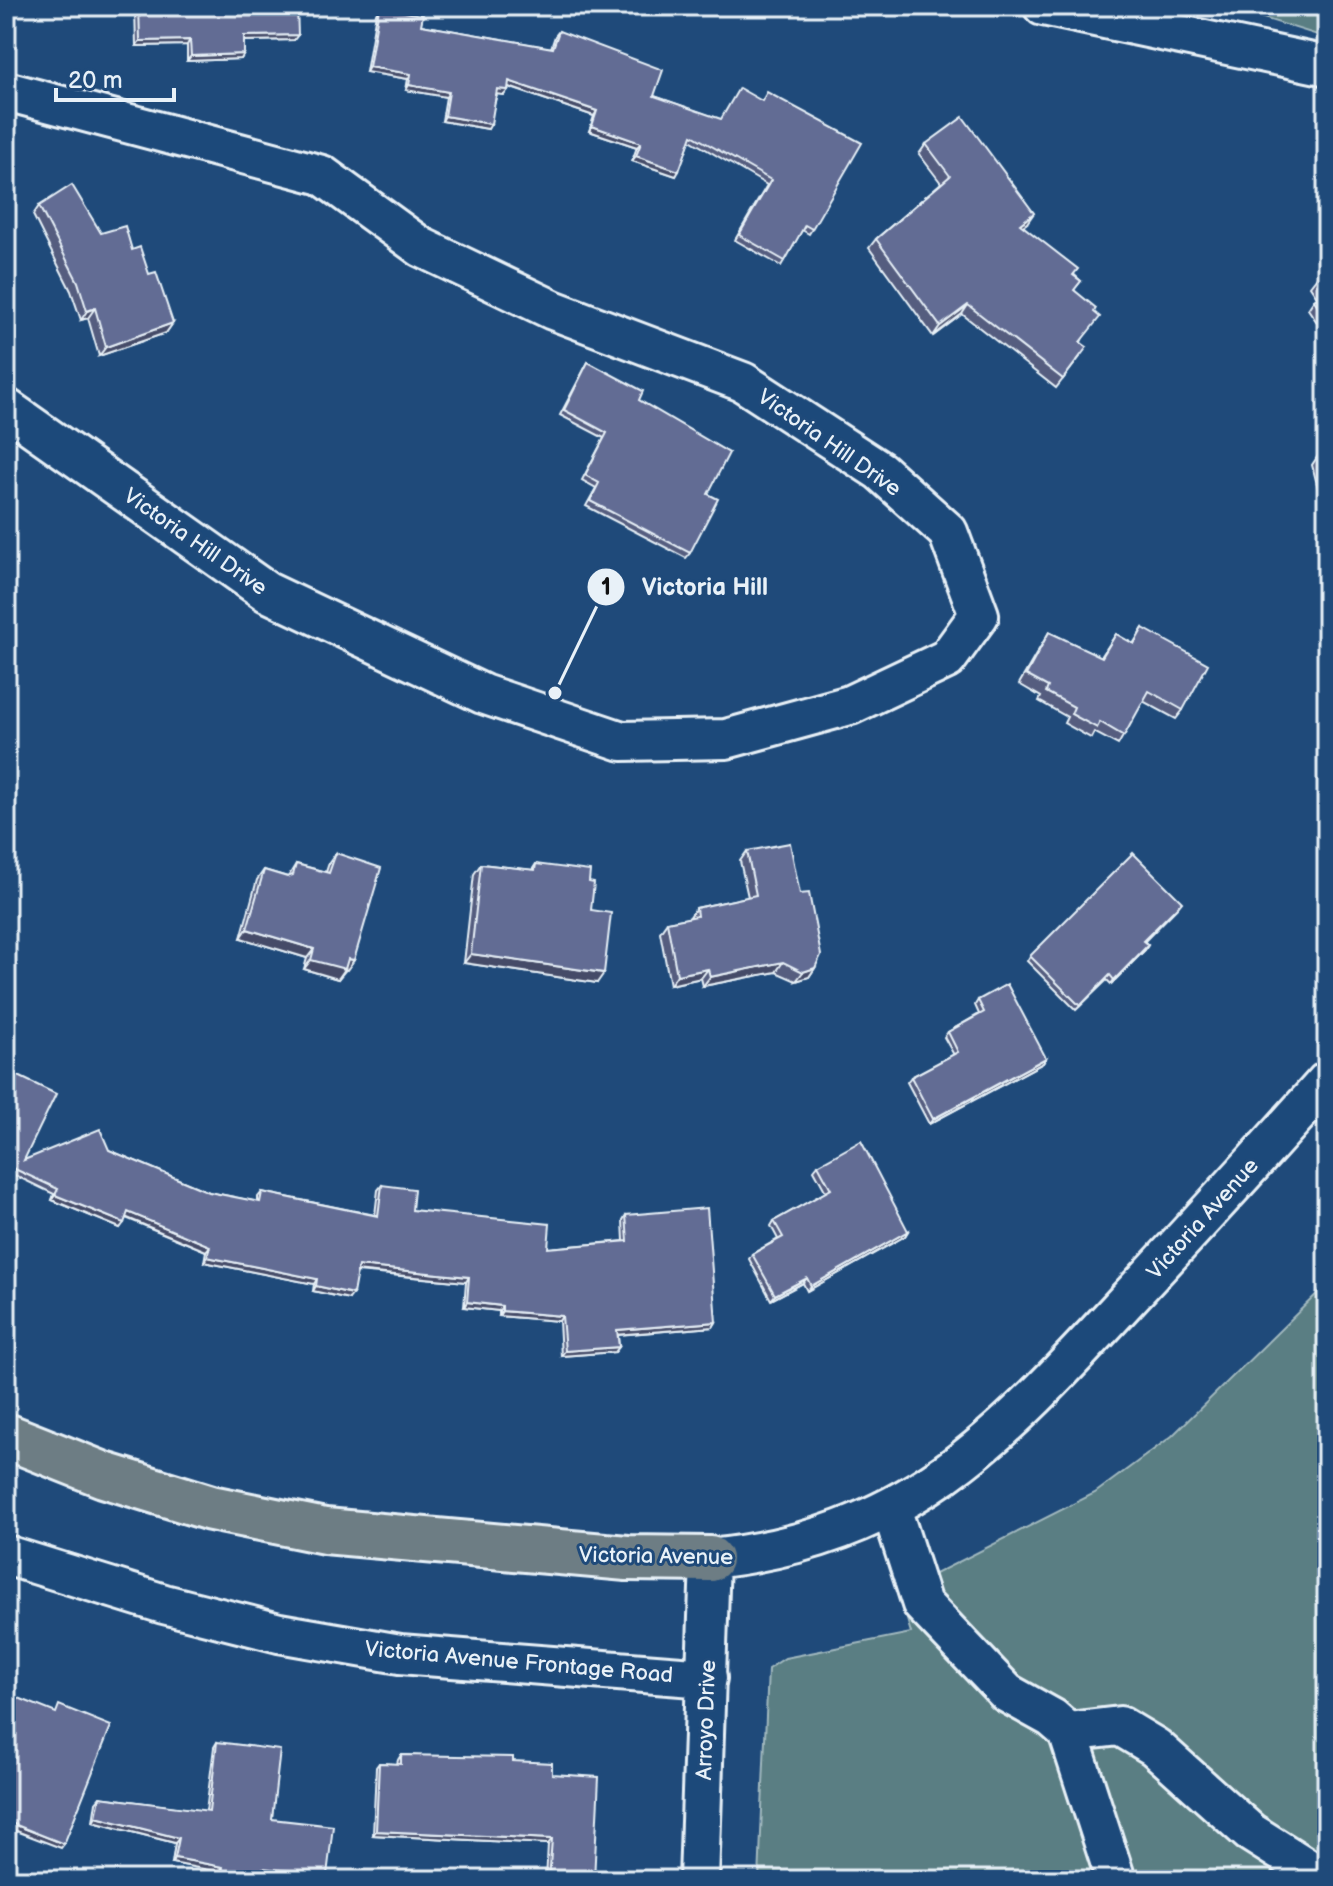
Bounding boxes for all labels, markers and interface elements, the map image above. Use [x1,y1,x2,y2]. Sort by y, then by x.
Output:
scale bar [56,52,174,102]
text: 20 m [68,66,123,95]
street label: Victoria Hill Drive [752,384,906,503]
street label: Victoria Hill Drive [118,483,272,602]
callout: Victoria Hill [586,563,784,611]
text: 1 [601,573,611,602]
text: Victoria Hill [642,573,768,602]
street label: Victoria Avenue [1141,1153,1265,1285]
street label: Victoria Avenue [579,1542,733,1571]
street label: Victoria Avenue Frontage Road [364,1636,674,1689]
street label: Arroyo Drive [691,1659,722,1781]

